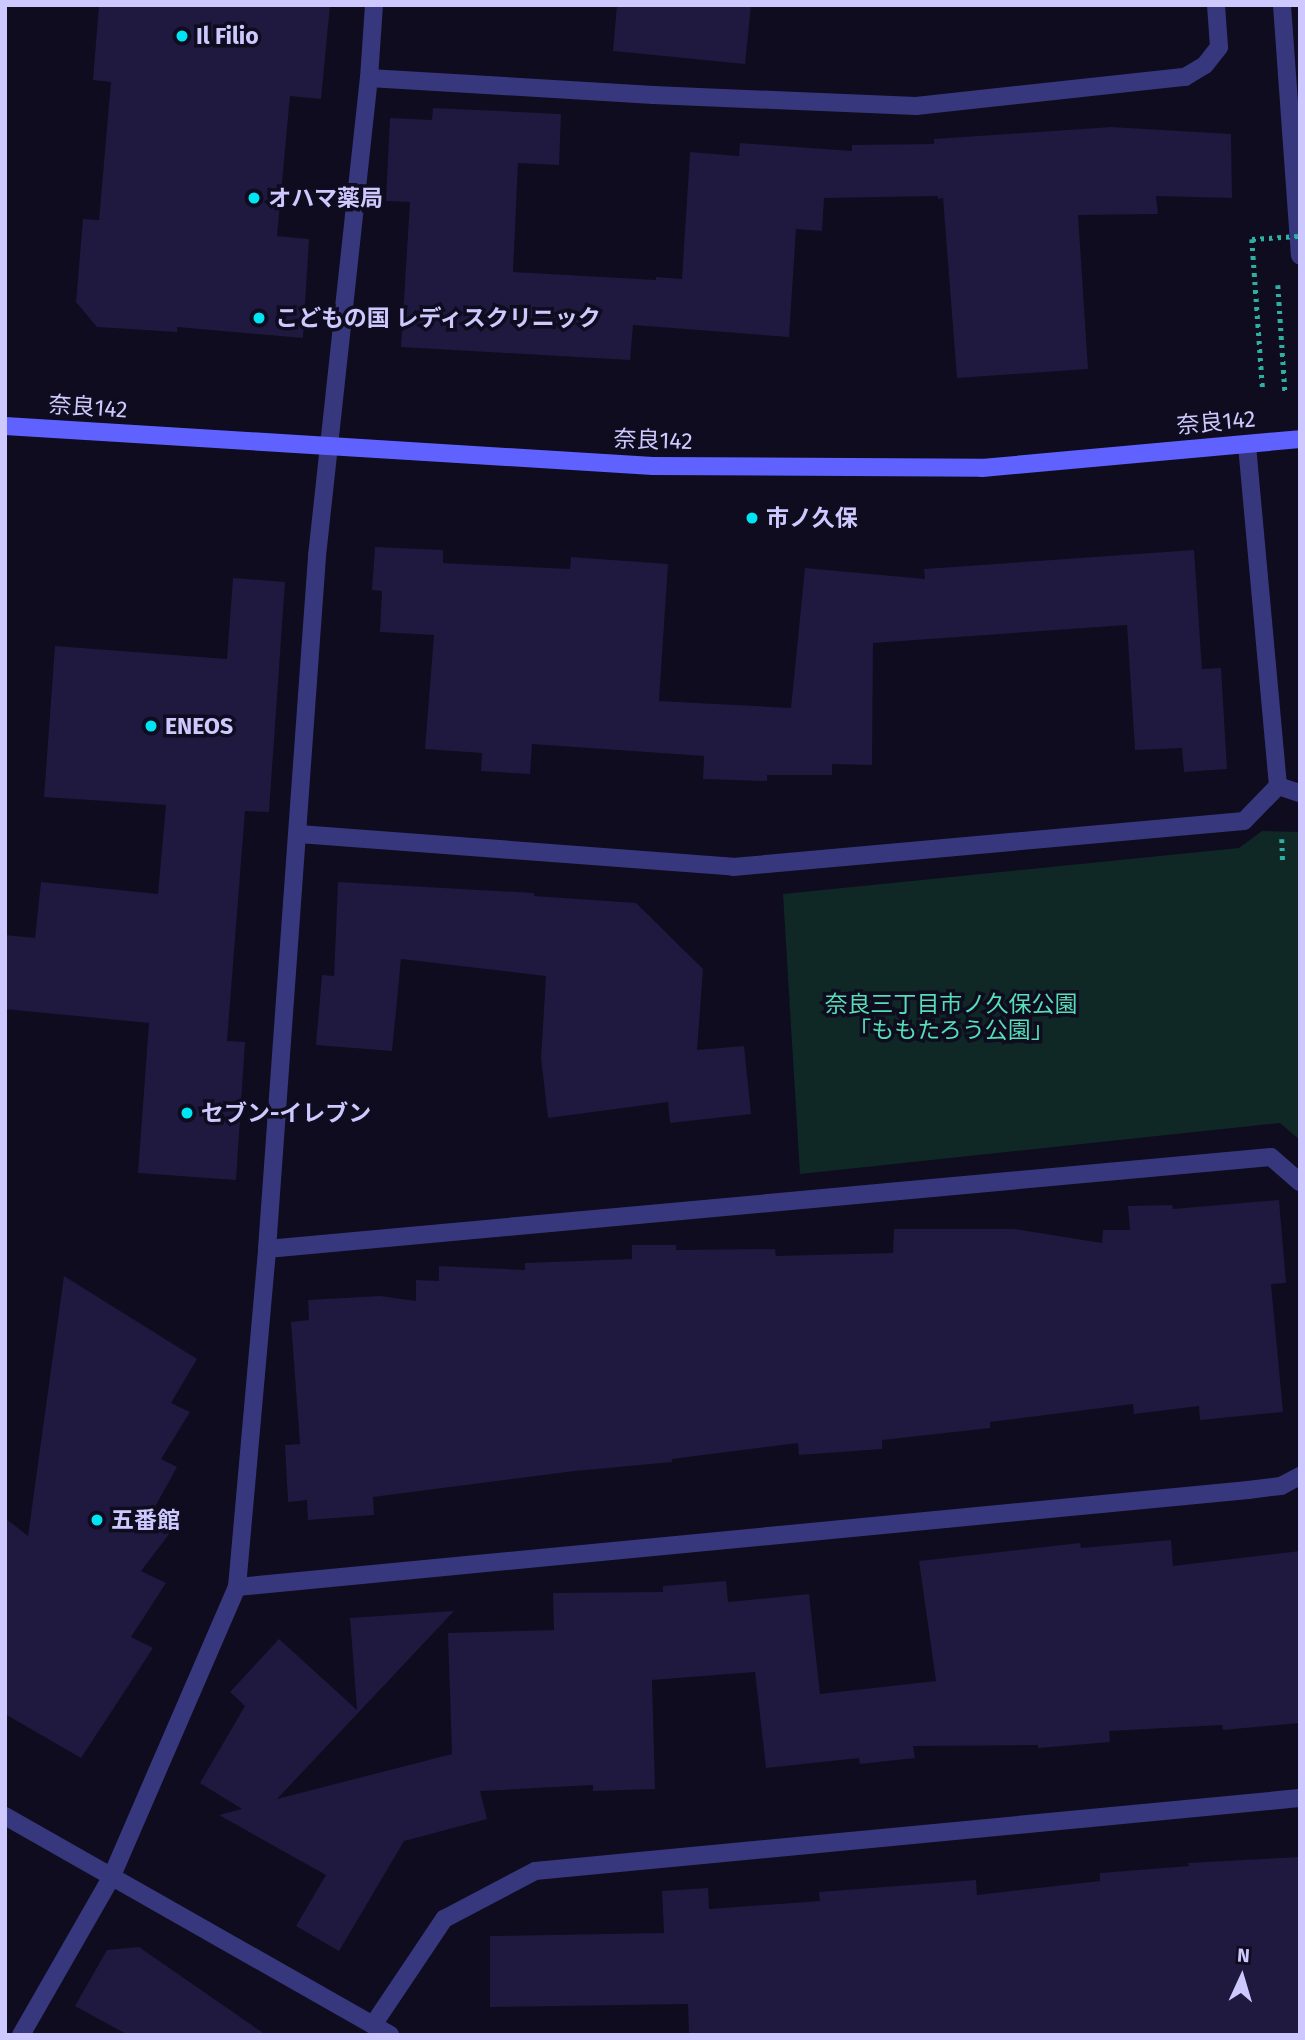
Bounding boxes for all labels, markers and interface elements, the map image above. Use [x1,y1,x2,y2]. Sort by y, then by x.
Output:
place label: Il Filio [196,22,259,50]
marker: Il Filio [174,28,190,44]
place label: オハマ薬局 [268,184,383,212]
marker: オハマ薬局 [246,190,262,206]
place label: こどもの国 レディスクリニック [275,304,602,332]
marker: こどもの国 レディスクリニック [249,308,269,328]
street label: 奈良142 [48,390,128,424]
street label: 奈良142 [1175,405,1257,439]
street label: 奈良142 [613,425,693,455]
place label: 市ノ久保 [766,504,858,532]
marker: 市ノ久保 [744,510,760,526]
place label: ENEOS [165,712,233,740]
marker: ENEOS [143,718,159,734]
park label: 奈良三丁目市ノ久保公園 「ももたろう公園」 [825,990,1077,1044]
place label: セブン-イレブン [201,1099,371,1127]
marker: セブン-イレブン [179,1105,195,1121]
place label: 五番館 [111,1506,180,1534]
marker: 五番館 [89,1512,105,1528]
north arrow [1207,1942,1277,2012]
text: N [1236,1944,1251,1967]

